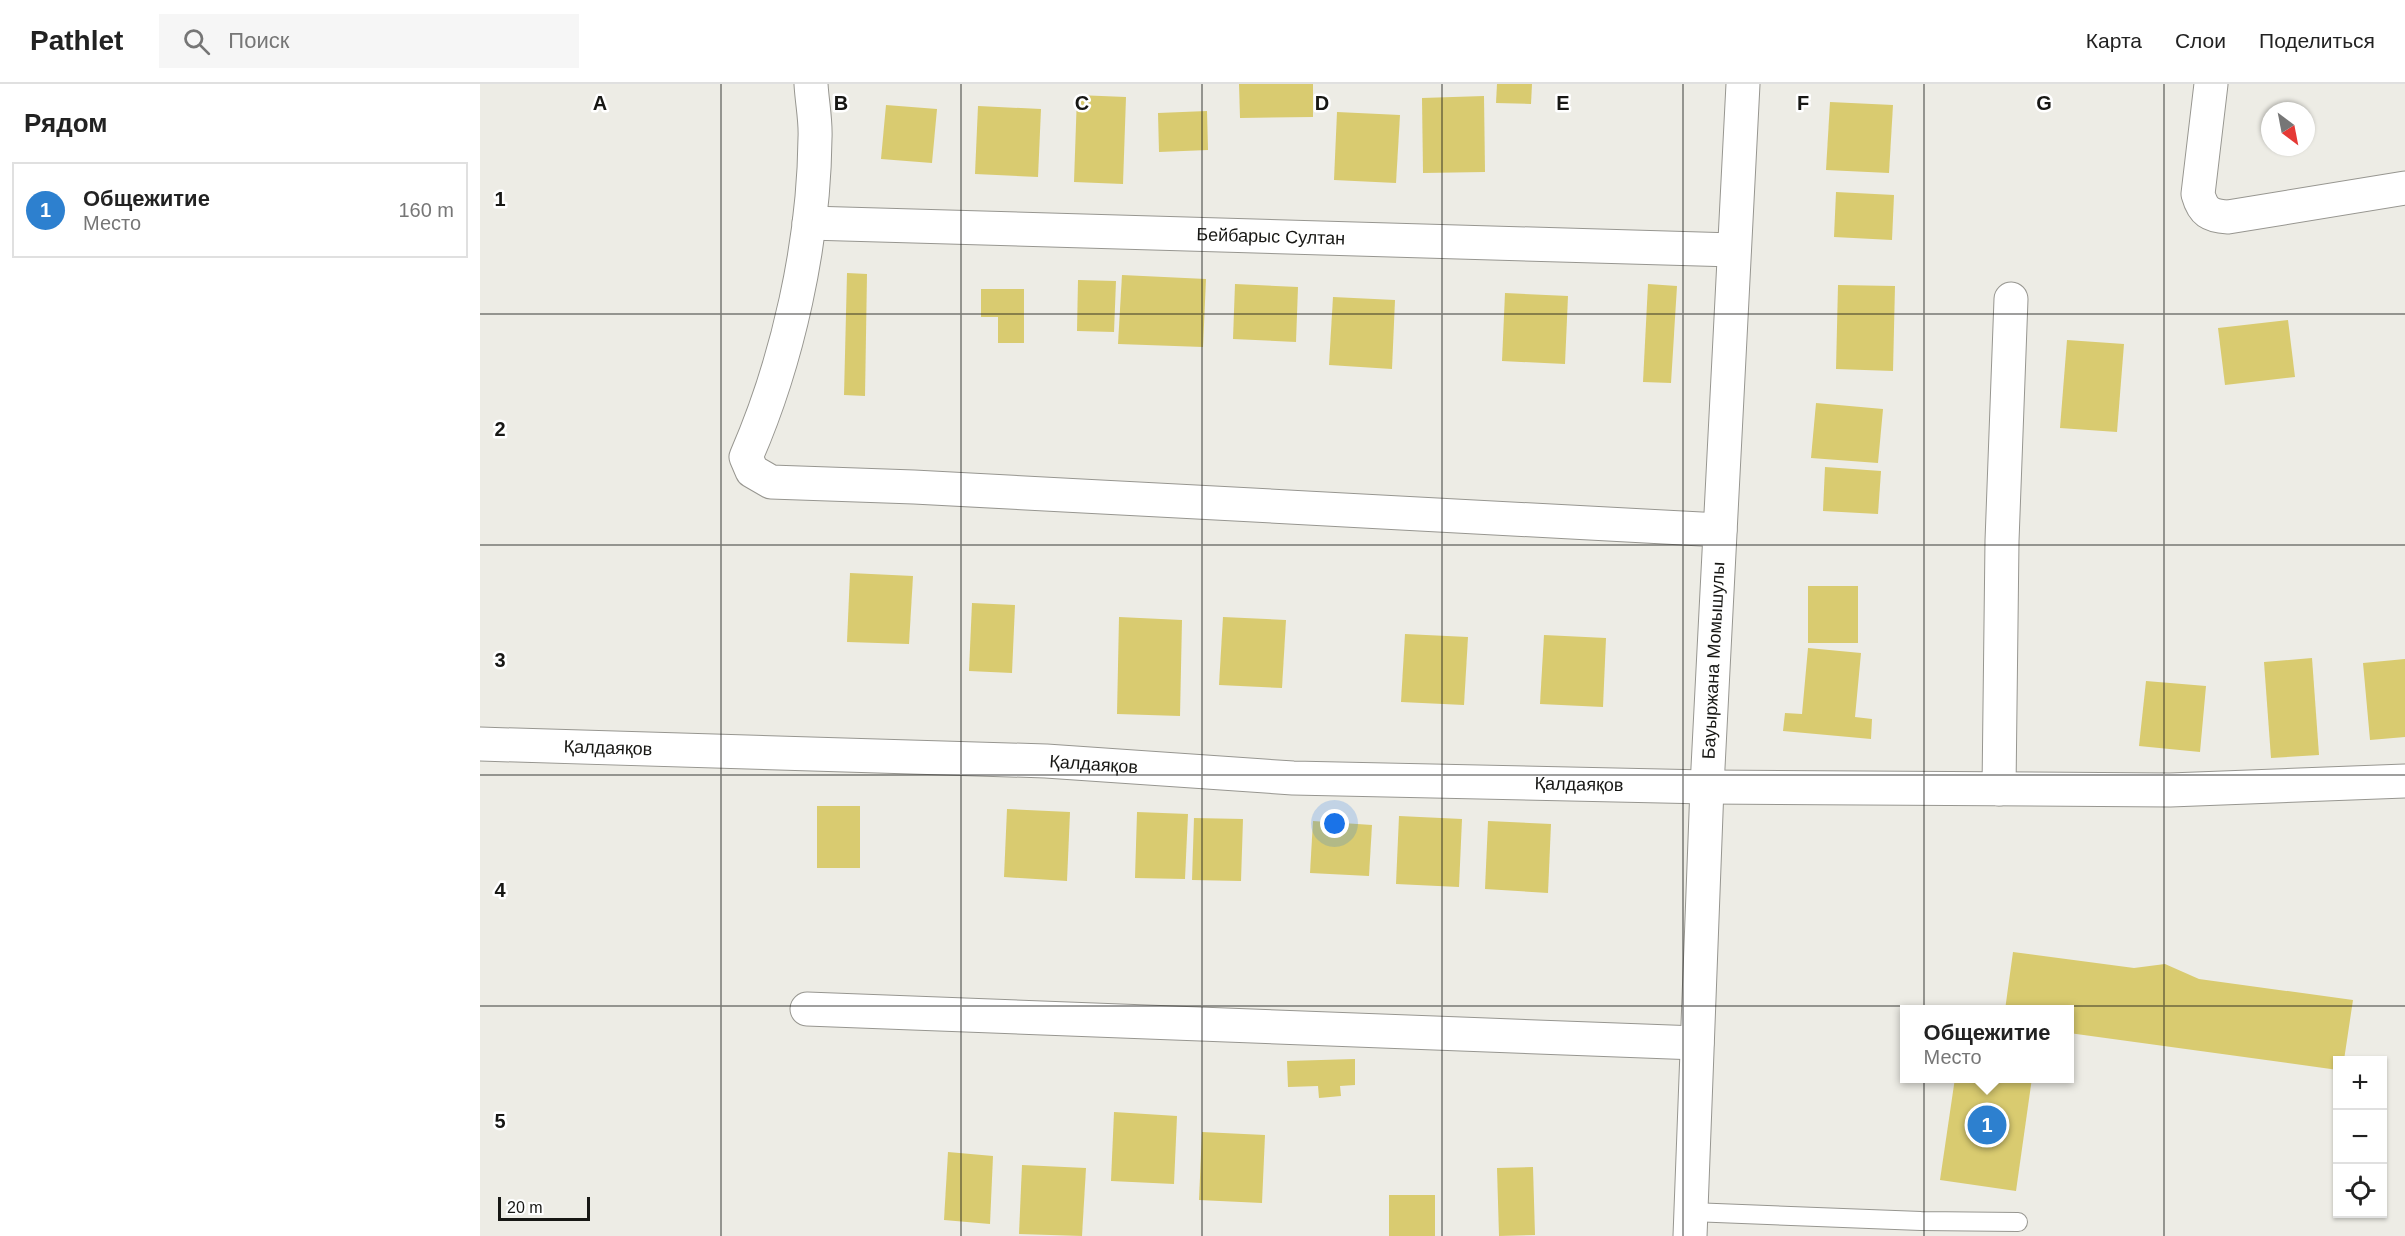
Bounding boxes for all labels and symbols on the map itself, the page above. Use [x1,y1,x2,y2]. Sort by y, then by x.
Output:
text: A [593,92,607,114]
text: B [834,92,848,114]
text: C [1075,92,1089,114]
text: D [1315,92,1329,114]
text: E [1556,92,1570,114]
text: F [1797,92,1809,114]
text: G [2036,92,2052,114]
north arrow [2261,102,2315,156]
text: 1 [494,188,506,210]
street label: Бейбарыс Султан [1196,224,1346,249]
text: 2 [494,418,506,440]
street label: Бауыржана Момышулы [1698,561,1729,760]
text: 3 [494,649,506,671]
street label: Қалдаяқов [563,737,653,759]
street label: Қалдаяқов [1049,751,1139,777]
street label: Қалдаяқов [1535,773,1624,795]
your location [1320,809,1349,838]
text: 4 [494,879,506,901]
pin: 1 [1968,1102,2006,1148]
text: 5 [494,1110,506,1132]
scale bar [498,1194,590,1222]

